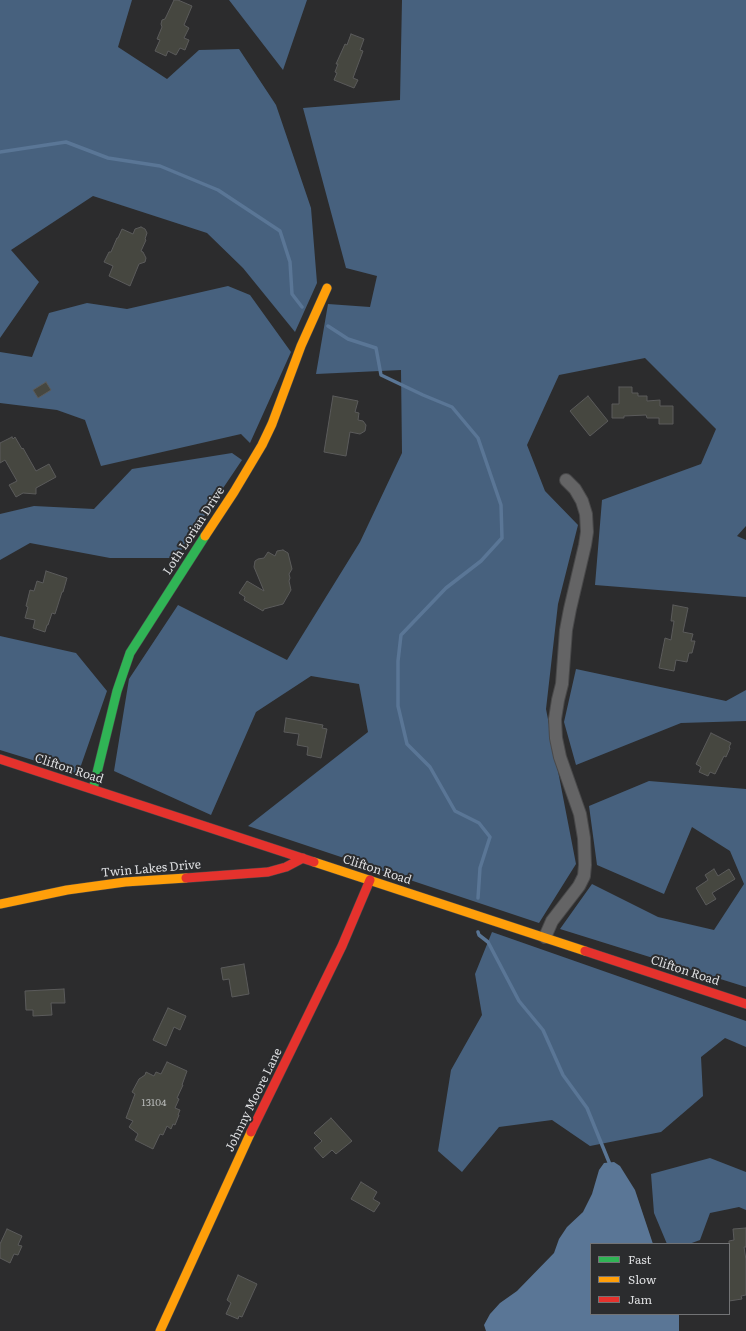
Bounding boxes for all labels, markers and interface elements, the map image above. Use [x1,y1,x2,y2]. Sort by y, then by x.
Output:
street label: Loth Lorian Drive [160,484,228,578]
street label: Clifton Road [33,751,105,787]
street label: Clifton Road [341,852,413,888]
street label: Twin Lakes Drive [100,857,202,881]
street label: Clifton Road [649,953,721,989]
street label: Johnny Moore Lane [223,1046,285,1154]
house number: 13104 [142,1097,166,1109]
legend [590,1243,730,1315]
text: Fast [628,1250,651,1268]
text: Slow [628,1270,656,1288]
text: Jam [628,1290,652,1308]

